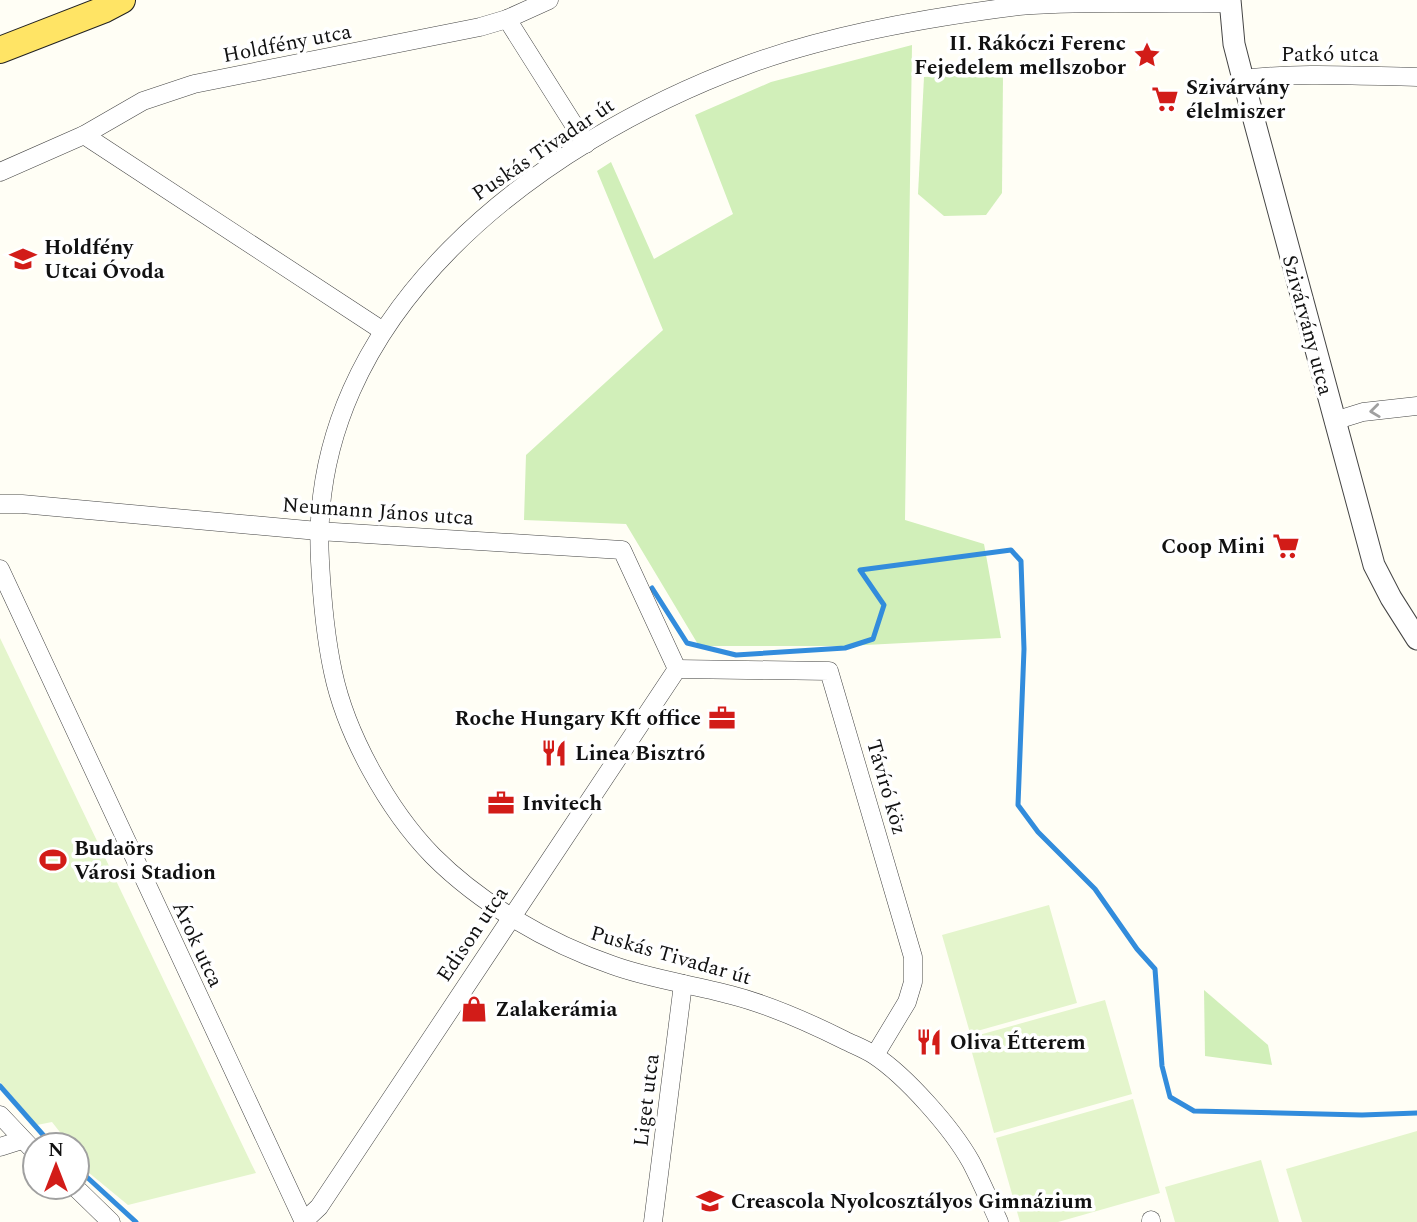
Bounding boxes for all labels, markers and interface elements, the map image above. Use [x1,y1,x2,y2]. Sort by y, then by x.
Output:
street label: Holdfény utca [220,16,355,72]
place label: II. Rákóczi Ferenc Fejedelem mellszobor [914,28,1126,84]
street label: Patkó utca [1281,39,1380,71]
place icon: II. Rákóczi Ferenc Fejedelem mellszobor [1132,40,1162,70]
place label: Szivárvány élelmiszer [1186,72,1290,128]
supermarket icon: Szivárvány élelmiszer [1150,84,1180,114]
street label: Puskás Tivadar út [466,90,621,210]
place label: Holdfény Utcai Óvoda [44,232,165,288]
school or university icon: Holdfény Utcai Óvoda [8,244,38,274]
street label: Szivárvány utca [1273,252,1341,400]
one-way arrow [1369,403,1380,418]
street label: Neumann János utca [281,489,475,535]
place label: Coop Mini [1161,531,1265,563]
supermarket icon: Coop Mini [1271,531,1301,561]
place label: Roche Hungary Kft office [454,703,701,735]
office icon: Roche Hungary Kft office [707,703,737,733]
street label: Távíró köz [857,736,915,839]
restaurant icon: Linea Bisztró [539,738,569,768]
place label: Linea Bisztró [575,738,705,770]
office icon: Invitech [486,788,516,818]
place label: Invitech [522,788,602,820]
place label: Budaörs Városi Stadion [74,833,216,889]
sports icon: Budaörs Városi Stadion [38,845,68,875]
street label: Edison utca [429,880,517,989]
street label: Árok utca [163,896,231,994]
street label: Puskás Tivadar út [586,918,755,994]
shop icon: Zalakerámia [459,994,489,1024]
place label: Zalakerámia [495,994,617,1026]
restaurant icon: Oliva Étterem [914,1027,944,1057]
place label: Oliva Étterem [950,1027,1086,1059]
street label: Liget utca [625,1051,669,1148]
north arrow [21,1131,91,1201]
text: N [48,1136,64,1165]
school or university icon: Creascola Nyolcosztályos Gimnázium [695,1186,725,1216]
place label: Creascola Nyolcosztályos Gimnázium [731,1186,1093,1218]

